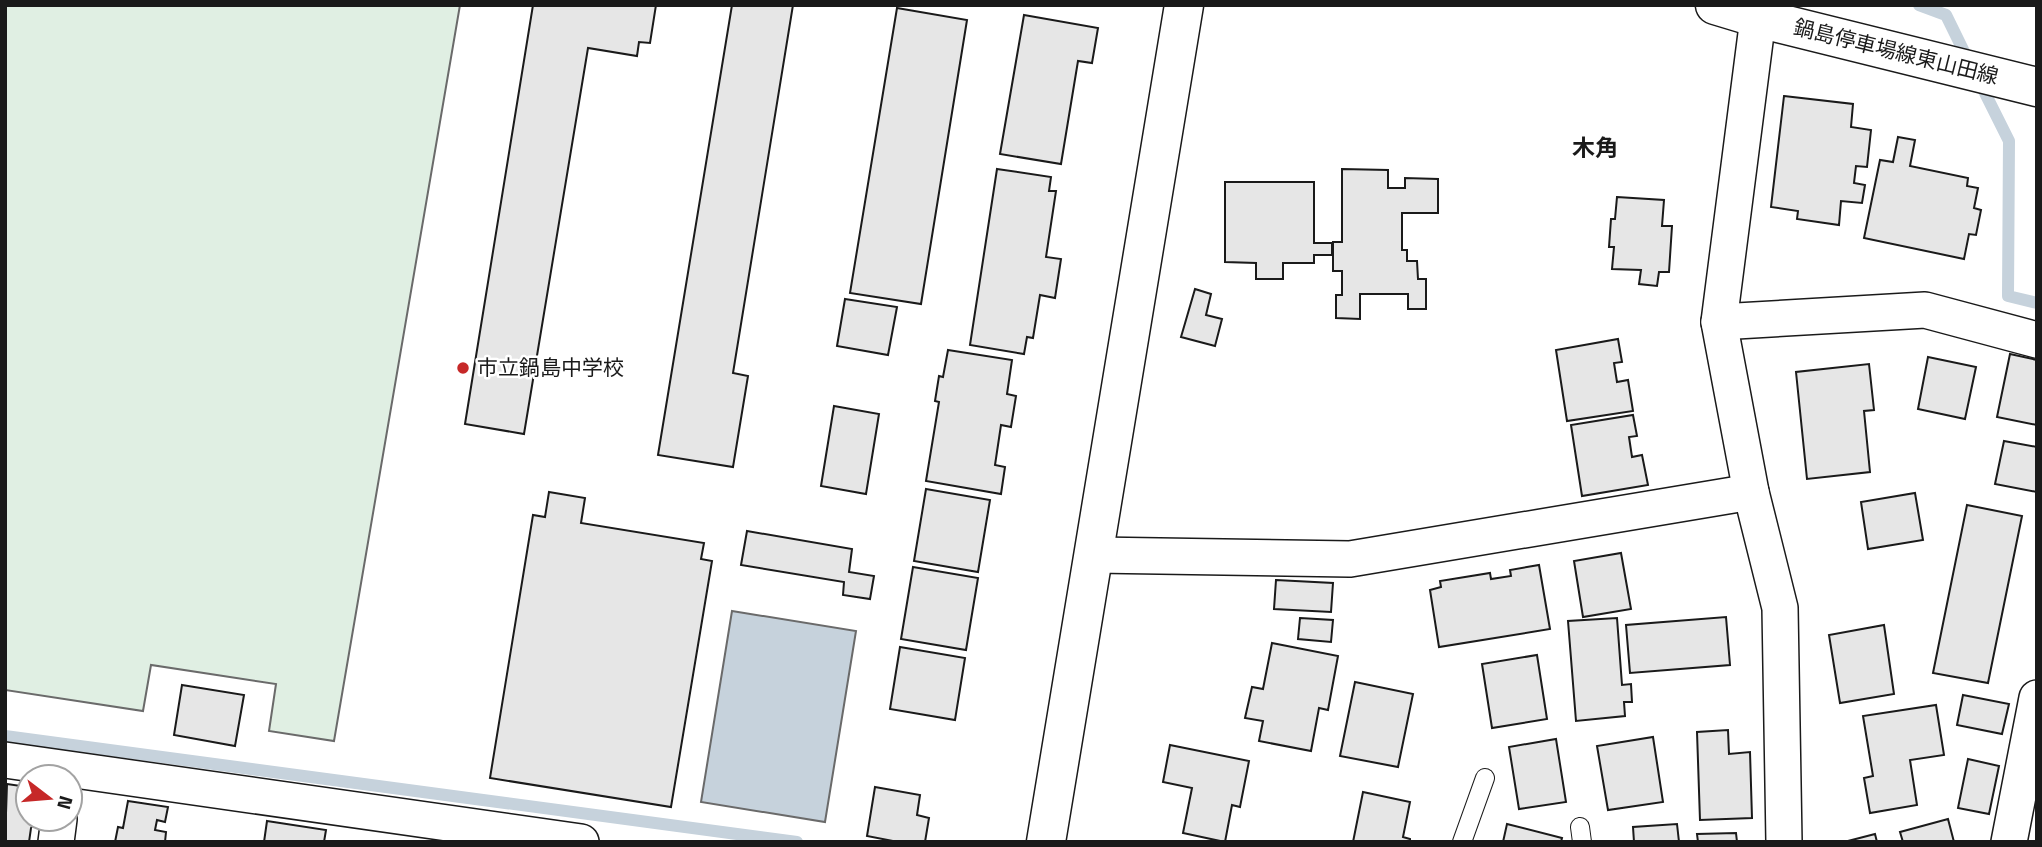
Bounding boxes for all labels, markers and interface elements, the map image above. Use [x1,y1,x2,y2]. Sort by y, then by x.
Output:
street label: 鍋島停車場線東山田線 [1790,10,2002,92]
district label: 木角 [1572,130,1618,165]
place label: 市立鍋島中学校 [477,351,624,383]
marker: 市立鍋島中学校 [455,360,471,376]
north arrow [14,763,84,833]
text: N [50,792,82,813]

